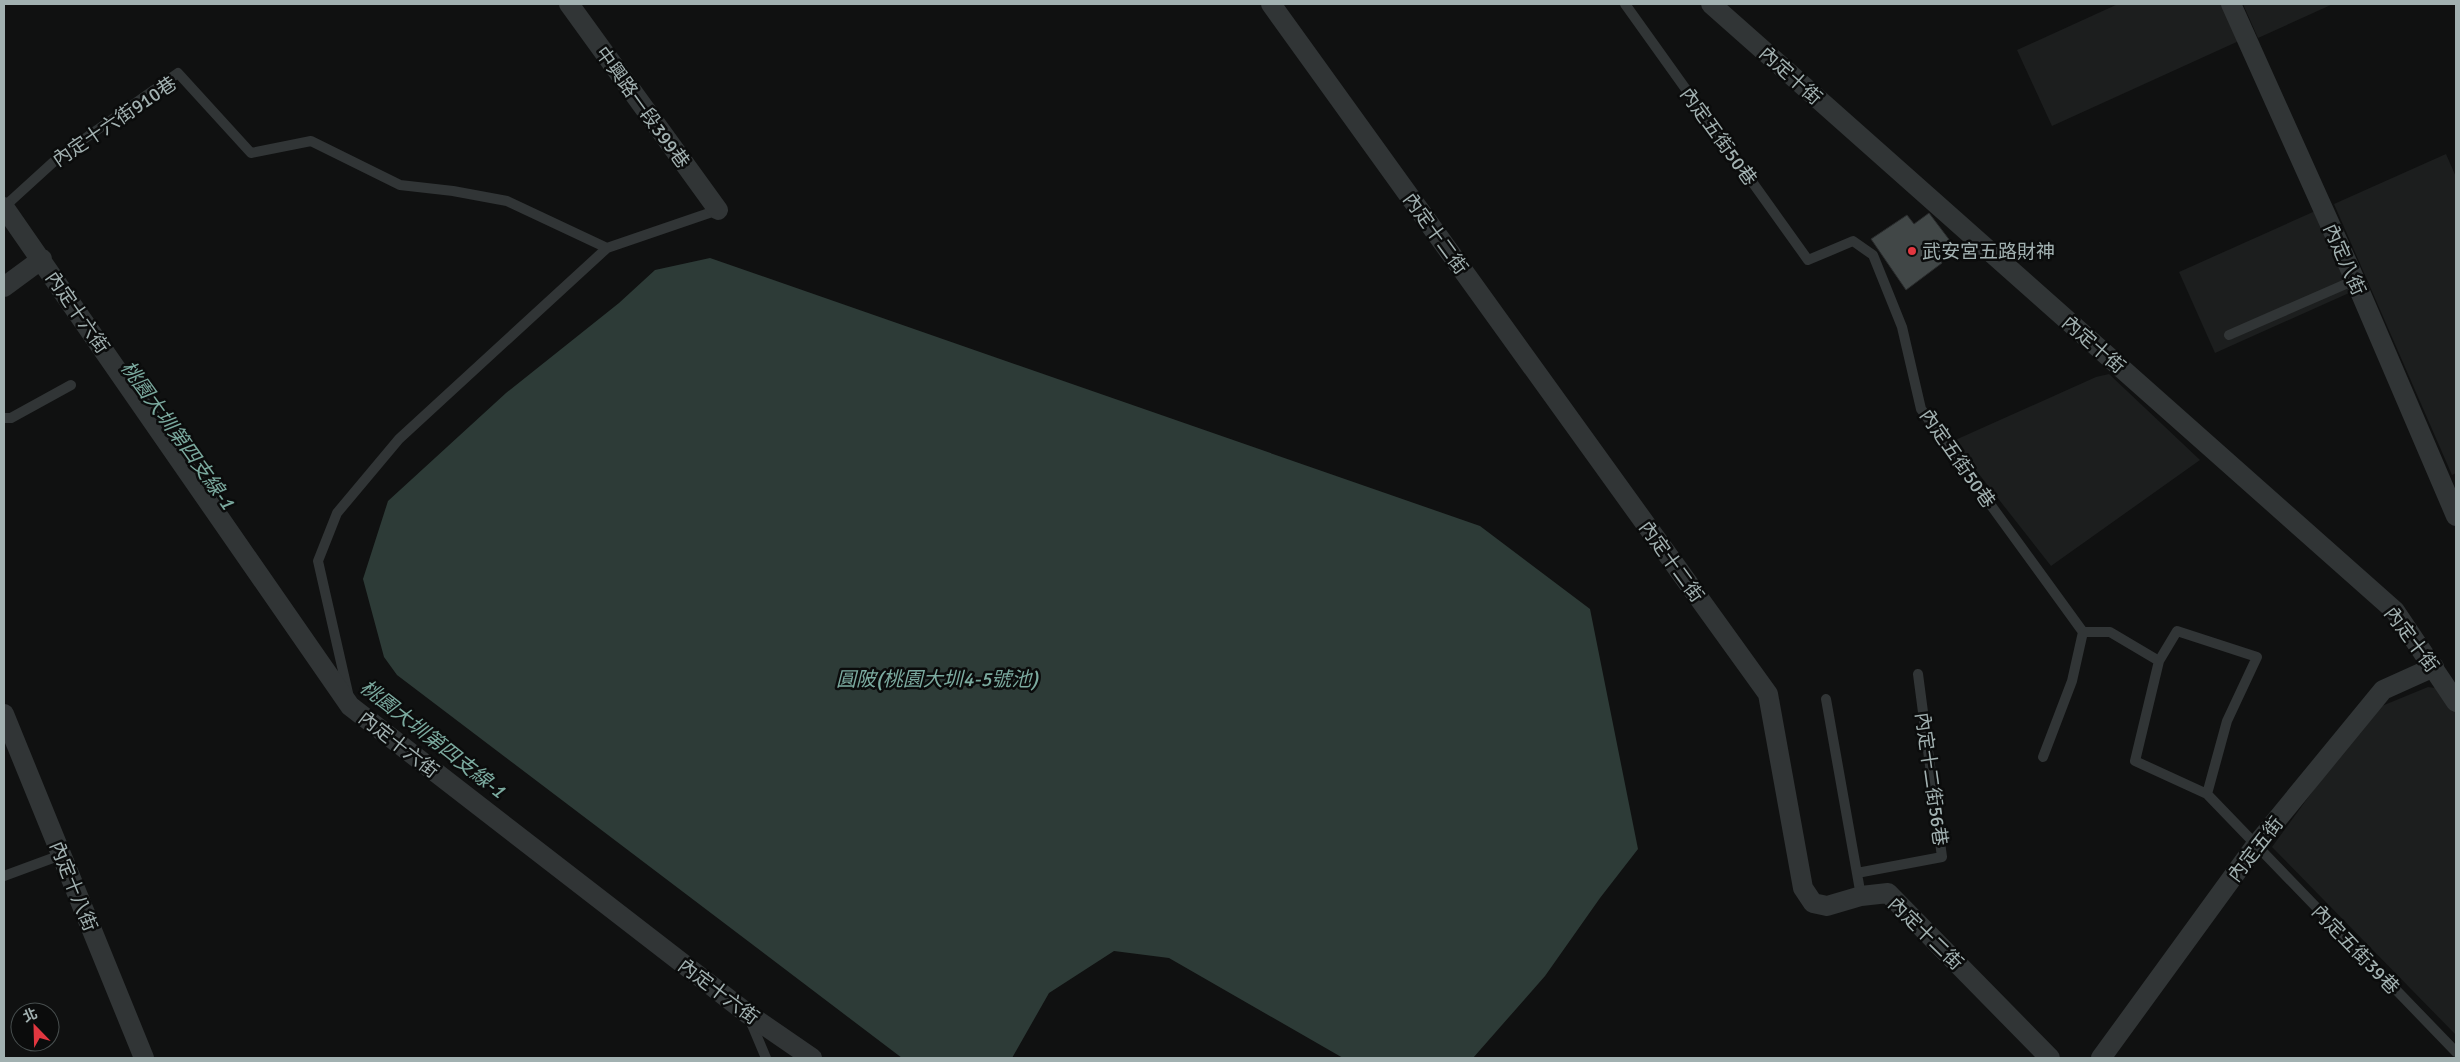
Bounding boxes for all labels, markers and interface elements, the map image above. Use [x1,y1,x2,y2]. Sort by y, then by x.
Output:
street label: 內定十街 [1754,41,1827,110]
street label: 中興路一段399巷 [590,42,694,173]
street label: 內定十六街910巷 [48,71,181,172]
street label: 內定五街50巷 [1675,83,1762,190]
street label: 內定十二街 [1398,188,1473,279]
street label: 內定八街 [2318,220,2371,299]
place label: 武安宮五路財神 [1922,240,2055,264]
marker: 武安宮五路財神 [1906,245,1918,257]
street label: 內定十六街 [40,267,114,358]
street label: 內定十街 [2057,311,2130,379]
water label: 桃園大圳第四支線-1 [115,356,240,515]
street label: 內定五街50巷 [1914,404,2000,513]
street label: 內定十二街 [1634,516,1709,607]
street label: 內定十街 [2379,602,2444,677]
water label: 圓陂(桃園大圳4-5號池) [836,667,1039,692]
water label: 桃園大圳第四支線-1 [355,675,511,804]
street label: 內定十六街 [354,706,443,783]
street label: 內定十二街56巷 [1910,711,1952,847]
street label: 內定五街 [2223,812,2289,887]
street label: 內定十八街 [44,838,102,935]
street label: 內定十二街 [1883,892,1968,975]
street label: 內定五街39巷 [2307,900,2404,1000]
street label: 內定十六街 [673,954,764,1030]
north arrow [10,1002,60,1052]
text: 北 [20,1005,40,1026]

